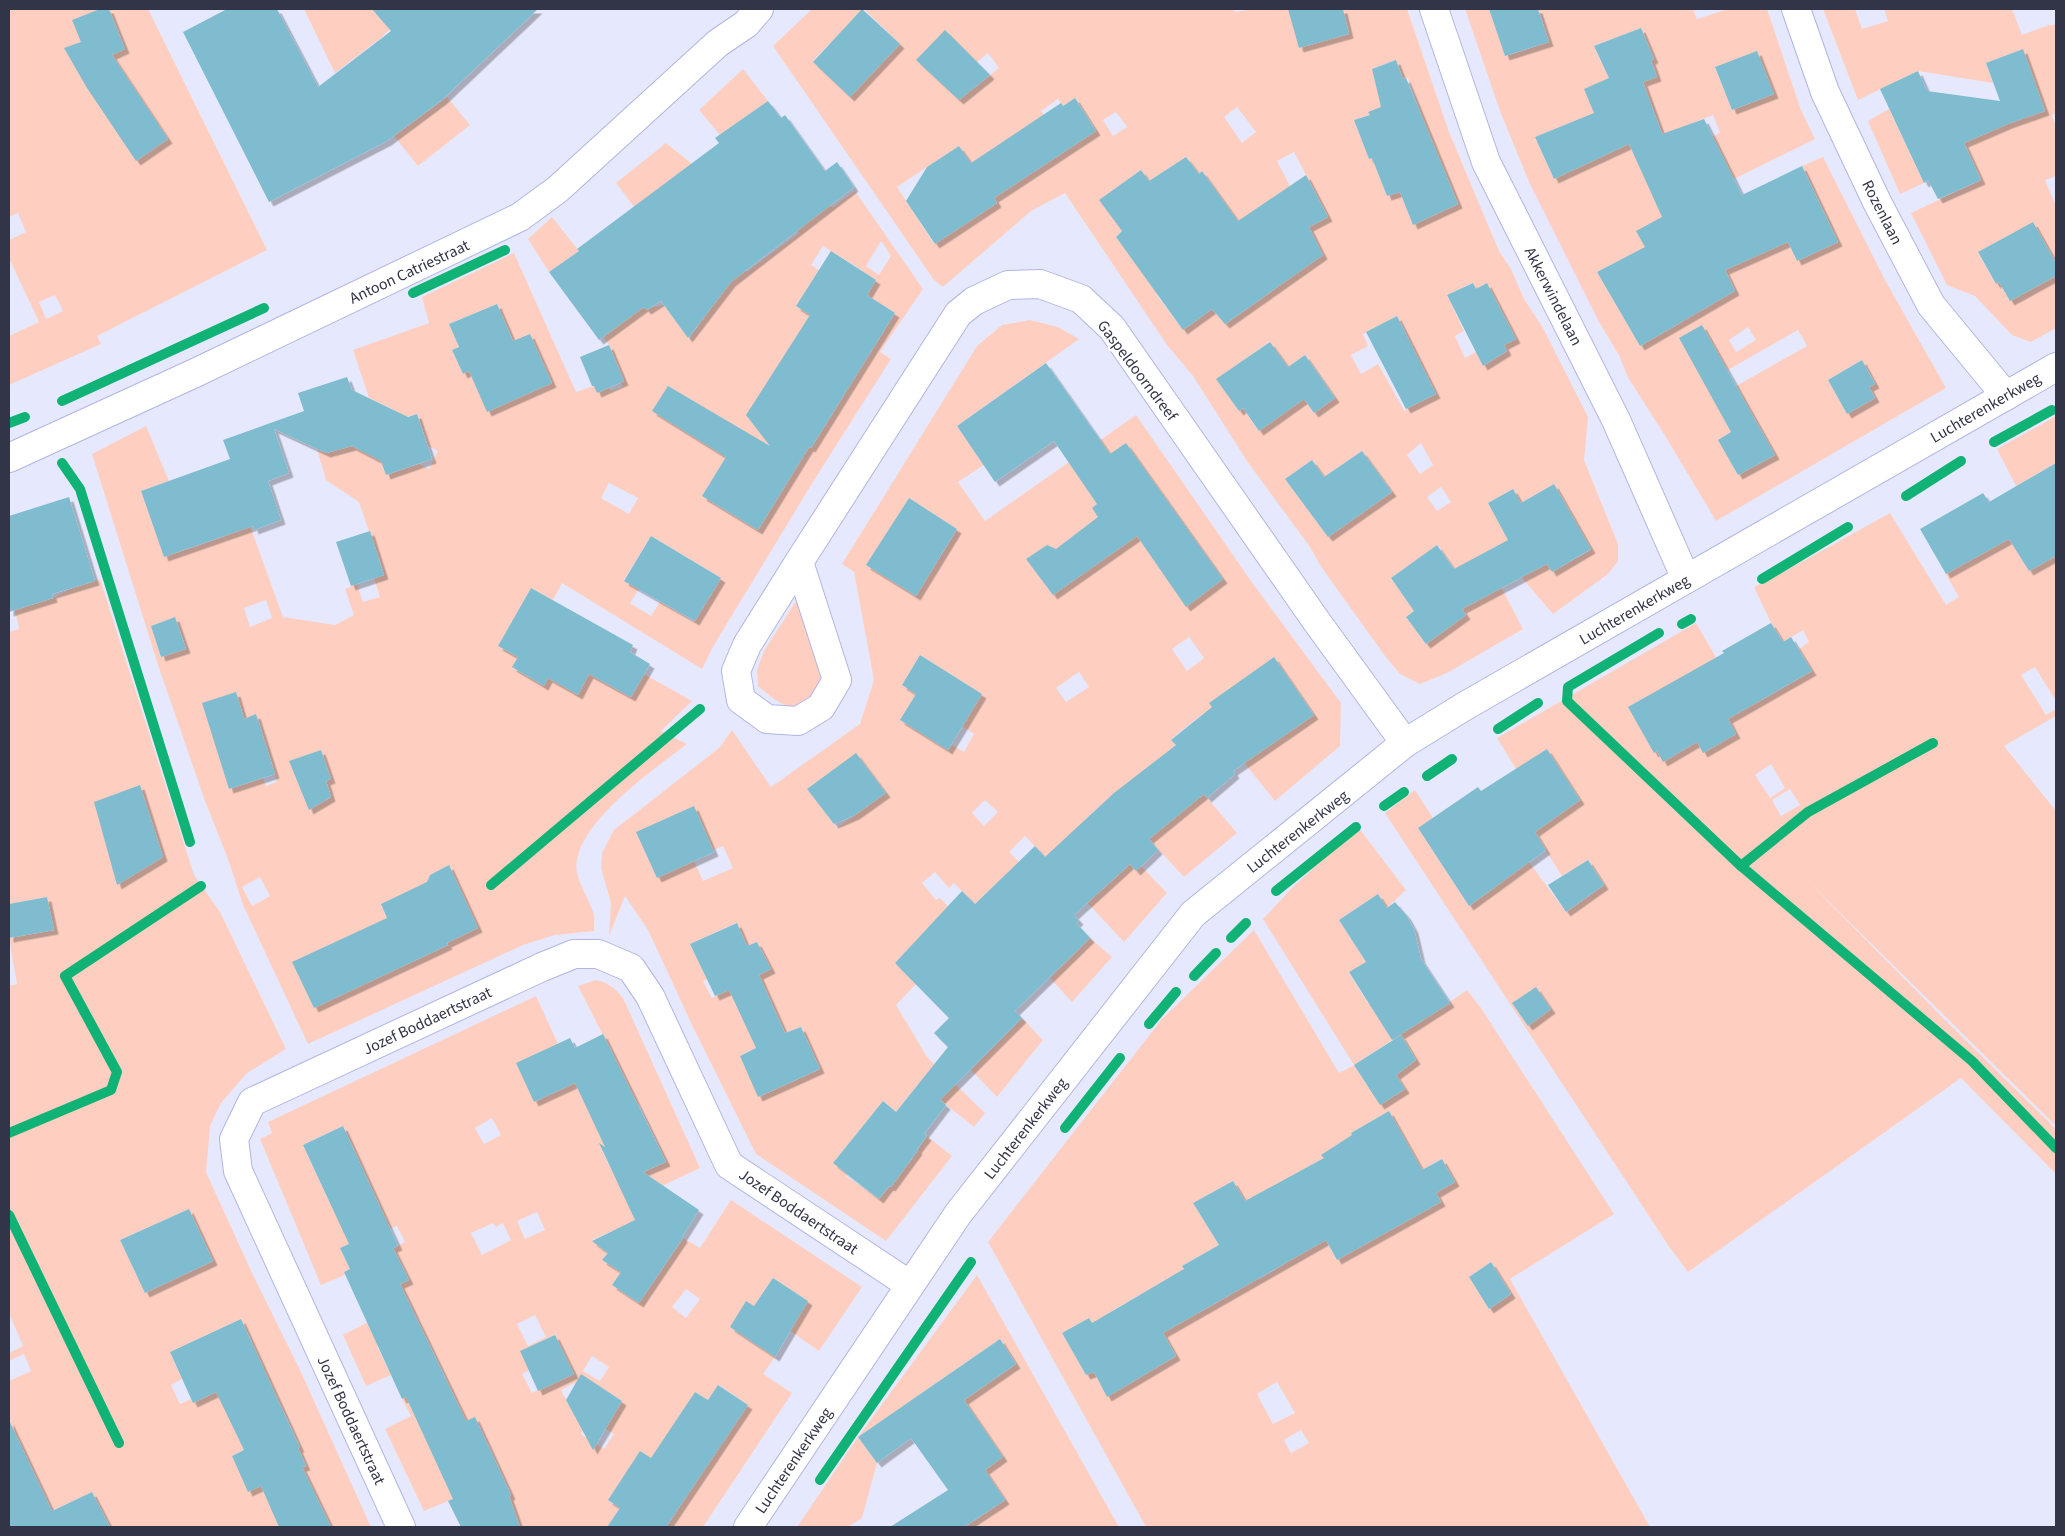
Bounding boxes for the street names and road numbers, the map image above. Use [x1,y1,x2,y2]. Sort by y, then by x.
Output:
street label: Rozenlaan [1856,176,1908,249]
street label: Antoon Catriestraat [346,234,474,309]
street label: Akkerwindelaan [1519,243,1587,350]
street label: Gaspeldoorndreef [1092,316,1183,427]
street label: Luchterenkerkweg [1926,367,2045,448]
street label: Luchterenkerkweg [1575,569,1694,650]
street label: Luchterenkerkweg [1242,785,1353,879]
street label: Jozef Boddaertstraat [360,981,496,1060]
street label: Luchterenkerkweg [979,1073,1073,1184]
street label: Jozef Boddaertstraat [734,1164,863,1260]
street label: Jozef Boddaertstraat [312,1353,391,1489]
street label: Luchterenkerkweg [750,1403,838,1518]

